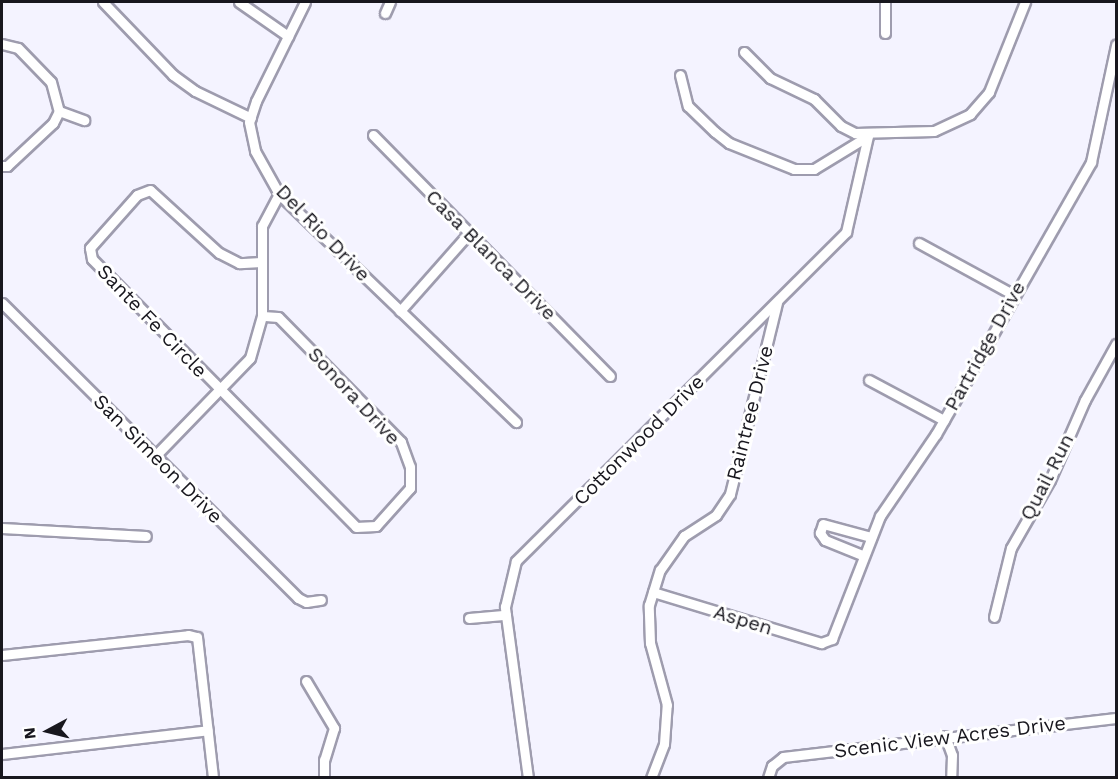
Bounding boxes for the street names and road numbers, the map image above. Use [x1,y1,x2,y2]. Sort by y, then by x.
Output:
street label: Del Rio Drive [271,179,375,287]
street label: Casa Blanca Drive [420,184,562,326]
street label: Sante Fe Circle [92,259,212,383]
street label: Partridge Drive [940,277,1030,415]
street label: Sonora Drive [303,342,405,450]
street label: Raintree Drive [722,343,778,483]
street label: Cottonwood Drive [569,370,709,510]
street label: San Simeon Drive [88,389,228,529]
street label: Quail Run [1015,429,1079,525]
street label: Aspen [711,600,775,640]
street label: Scenic View Acres Drive [832,711,1068,763]

